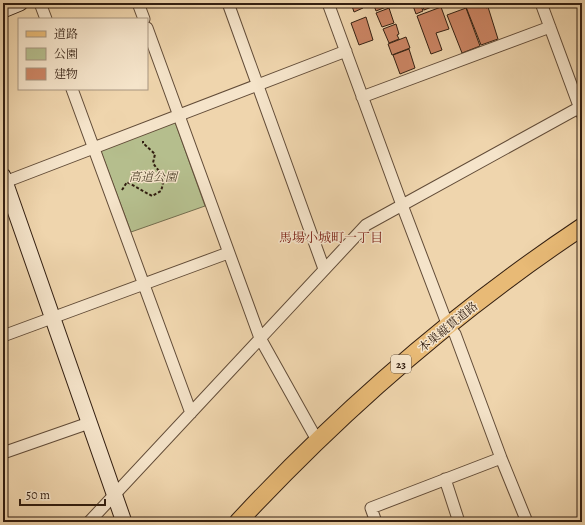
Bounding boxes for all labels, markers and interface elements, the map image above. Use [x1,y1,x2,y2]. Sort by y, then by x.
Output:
legend [18,18,148,90]
text: 道路 [54,26,78,42]
text: 公園 [54,46,78,62]
text: 建物 [54,66,78,82]
park label: 高道公園 [129,169,179,185]
district label: 馬場小城町一丁目 [279,229,383,246]
street label: 本巣縦貫道路 [415,298,481,356]
road number: 23 [391,355,411,373]
scale bar [20,481,105,507]
text: 50 m [26,487,50,503]

